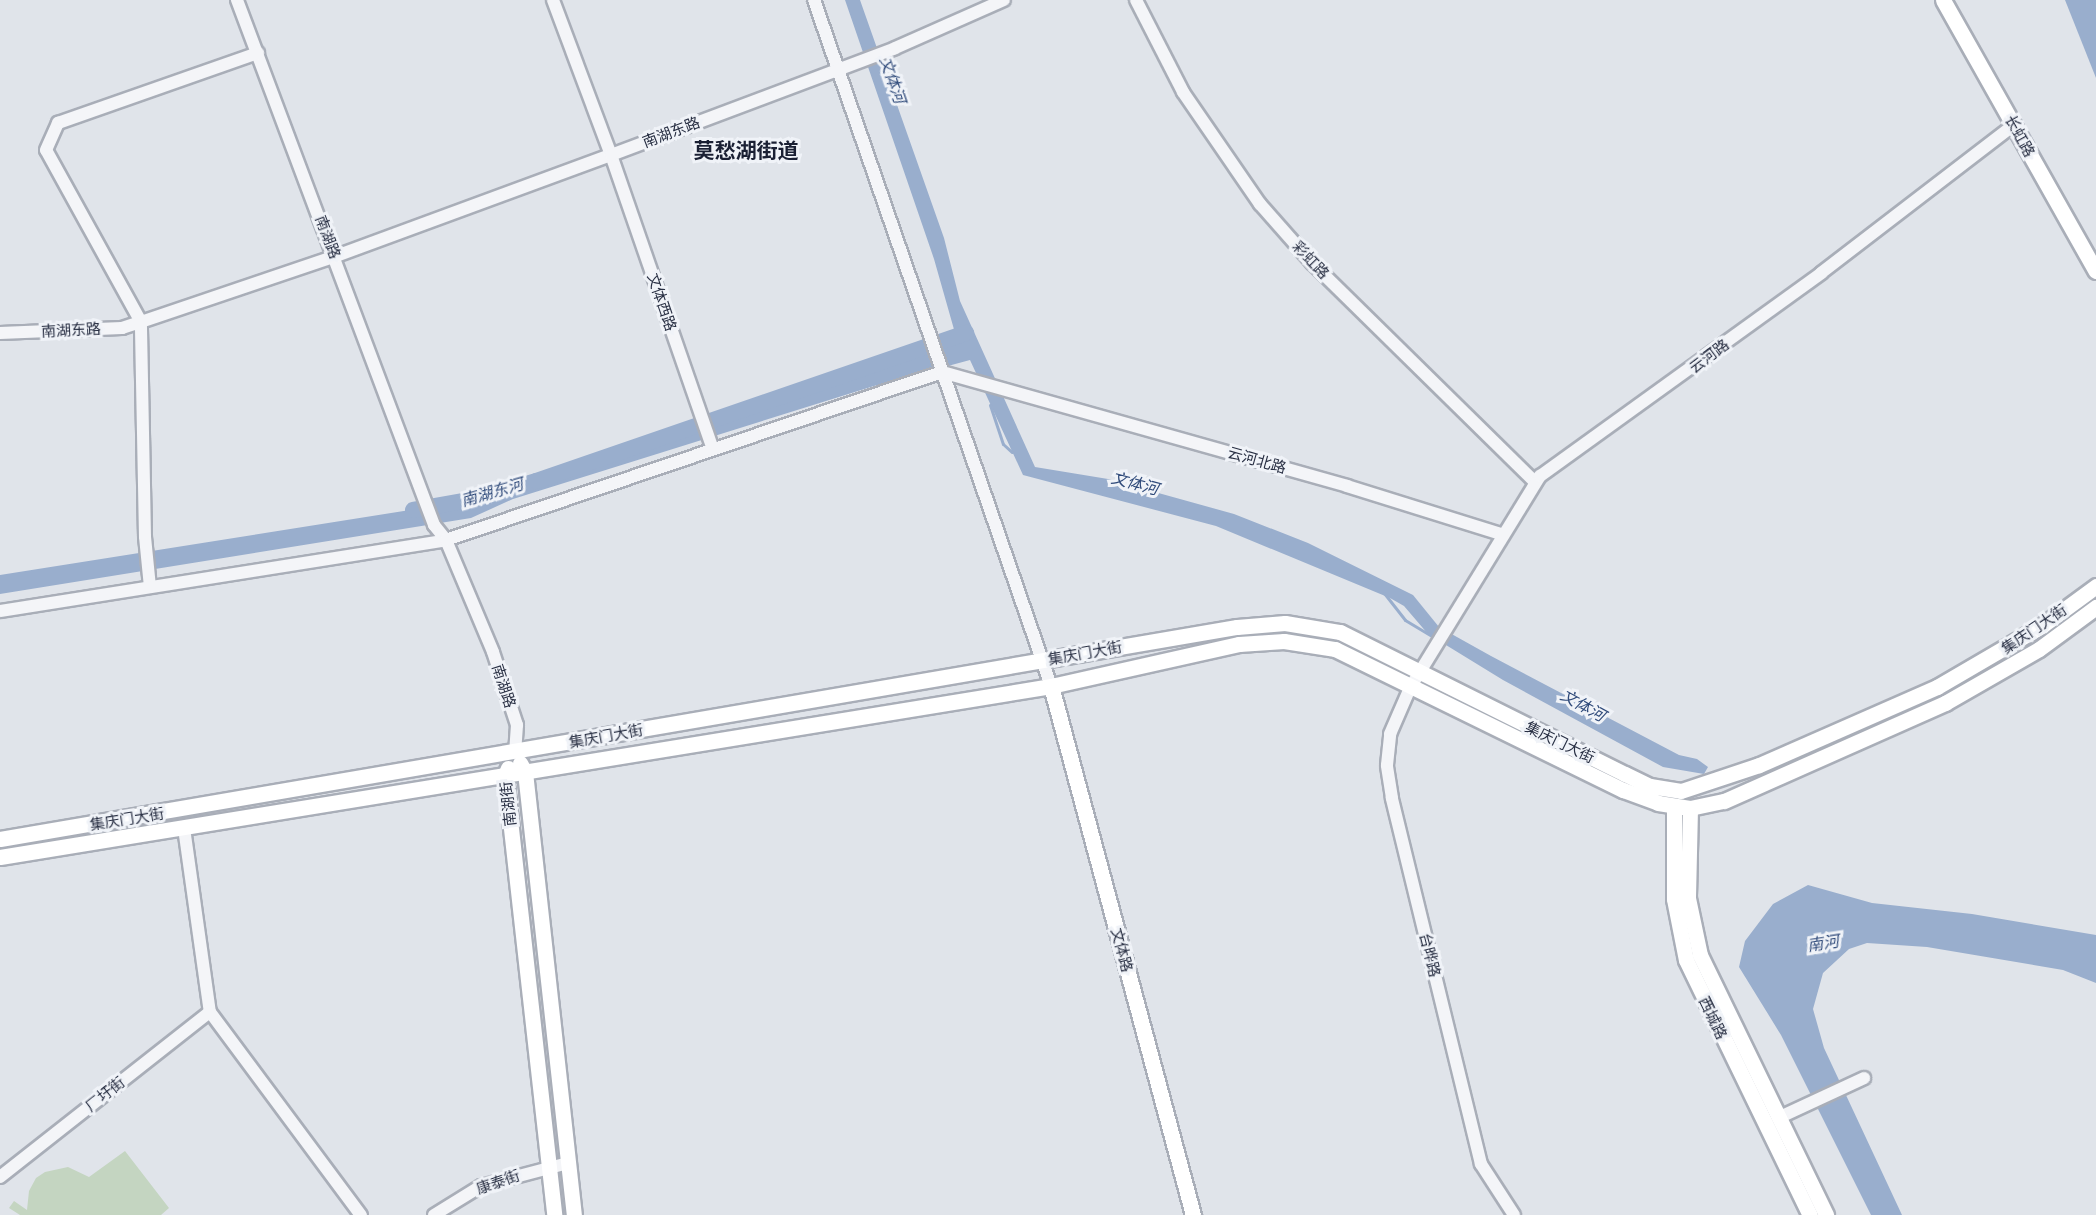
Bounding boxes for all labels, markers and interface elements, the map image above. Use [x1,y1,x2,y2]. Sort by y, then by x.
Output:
water label: 文体河 [876,54,910,106]
street label: 长虹路 [2001,112,2039,160]
street label: 南湖东路 [640,113,702,151]
district label: 莫愁湖街道 [694,138,798,164]
street label: 南湖路 [312,213,344,261]
street label: 彩虹路 [1289,238,1333,282]
street label: 文体西路 [644,271,680,333]
street label: 南湖东路 [41,319,101,341]
street label: 云河路 [1686,335,1732,377]
street label: 云河北路 [1226,443,1288,477]
water label: 文体河 [1109,468,1161,498]
water label: 南湖东河 [459,474,525,510]
street label: 集庆门大街 [1998,601,2070,657]
street label: 集庆门大街 [1047,638,1123,668]
street label: 南湖路 [488,662,520,710]
water label: 文体河 [1557,685,1609,725]
street label: 集庆门大街 [1522,717,1598,767]
street label: 集庆门大街 [568,721,644,751]
street label: 南湖街 [497,781,519,827]
street label: 集庆门大街 [89,804,165,834]
street label: 文体路 [1107,926,1137,974]
street label: 台晔路 [1416,931,1444,979]
water label: 南河 [1806,931,1840,955]
street label: 西城路 [1695,994,1731,1042]
street label: 厂圩街 [82,1073,128,1115]
street label: 康泰街 [474,1166,522,1198]

